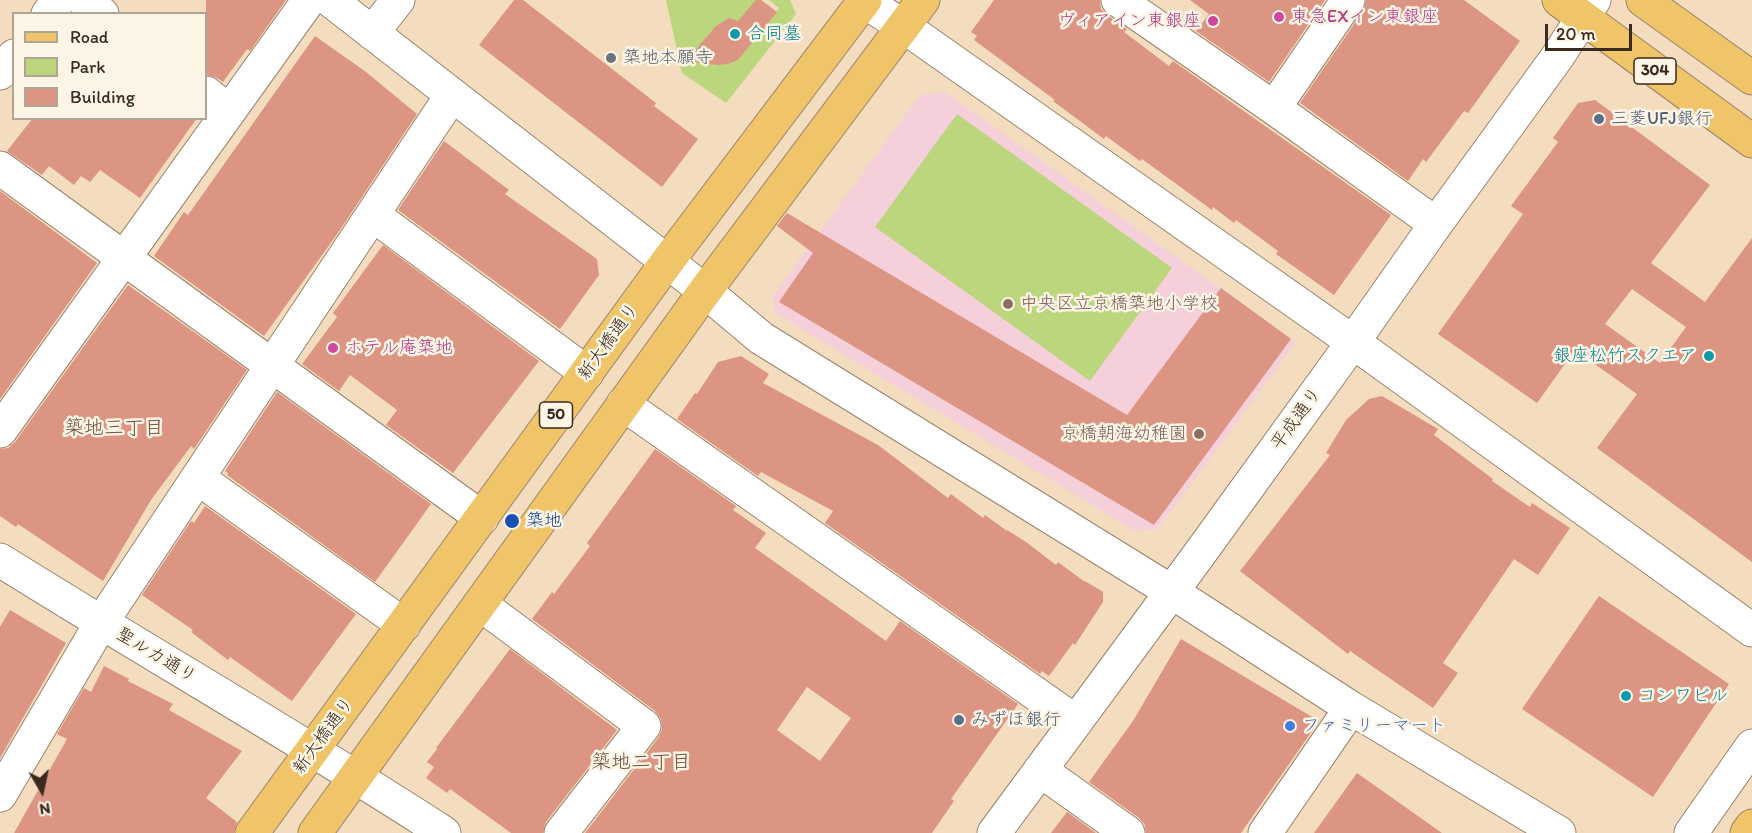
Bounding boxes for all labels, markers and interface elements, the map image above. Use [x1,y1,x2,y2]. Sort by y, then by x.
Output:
place label: 東急EXイン東銀座 [1291,6,1438,28]
place label: ヴィアイン東銀座 [1057,10,1201,32]
marker: 東急EXイン東銀座 [1272,10,1286,24]
legend [12,12,207,120]
scale bar [1548,12,1635,50]
marker: ヴィアイン東銀座 [1206,14,1220,28]
place label: 合同墓 [747,23,801,45]
text: 20 m [1556,23,1596,45]
text: Road [70,26,109,48]
marker: 合同墓 [728,27,742,41]
place label: 築地本願寺 [623,47,713,69]
marker: 築地本願寺 [604,51,618,65]
text: Park [70,56,105,78]
road number: 304 [1634,58,1676,84]
text: Building [70,86,135,108]
place label: 三菱UFJ銀行 [1611,108,1712,130]
marker: 三菱UFJ銀行 [1592,112,1606,126]
place label: 中央区立京橋築地小学校 [1020,293,1218,315]
marker: 中央区立京橋築地小学校 [1001,297,1015,311]
street label: 新大橋通り [574,299,644,385]
place label: ホテル庵築地 [345,337,453,359]
marker: ホテル庵築地 [326,341,340,355]
place label: 銀座松竹スクエア [1553,345,1697,367]
marker: 銀座松竹スクエア [1702,349,1716,363]
street label: 平成通り [1267,384,1327,454]
road number: 50 [540,402,572,428]
district label: 築地三丁目 [64,417,164,441]
place label: 京橋朝海幼稚園 [1061,423,1187,445]
marker: 京橋朝海幼稚園 [1192,427,1206,441]
place label: 築地 [526,510,562,532]
marker: 築地 [503,512,521,530]
street label: 聖ルカ通り [112,624,200,688]
place label: コンワビル [1638,685,1728,707]
marker: コンワビル [1619,689,1633,703]
street label: 新大橋通り [289,693,359,779]
place label: みずほ銀行 [971,709,1061,731]
marker: みずほ銀行 [952,713,966,727]
place label: ファミリーマート [1302,715,1446,737]
marker: ファミリーマート [1283,719,1297,733]
district label: 築地二丁目 [591,751,691,775]
north arrow [12,761,72,821]
text: N [38,799,52,820]

